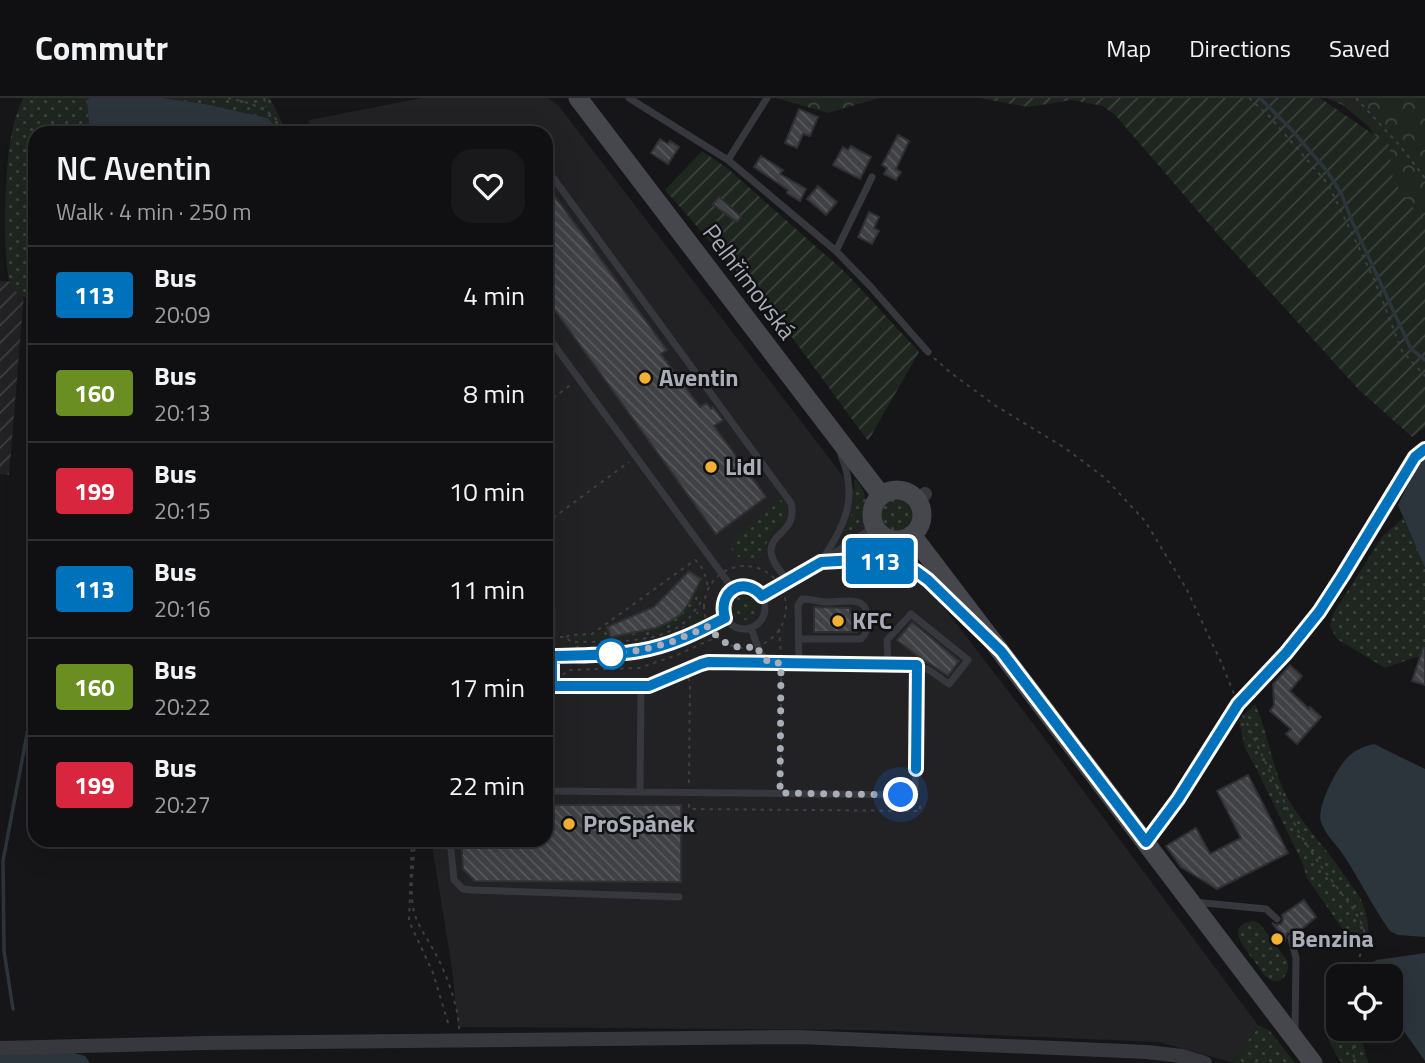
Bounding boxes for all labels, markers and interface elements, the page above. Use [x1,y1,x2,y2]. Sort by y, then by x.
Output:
text: Commutr [35,23,168,73]
text: Map [1106,30,1151,66]
text: Directions [1189,30,1291,66]
text: Saved [1329,30,1390,66]
text: NC Aventin [56,143,212,193]
button: heart [451,149,525,223]
text: Walk · 4 min · 250 m [56,194,252,229]
street label: Pelhřimovská [694,216,805,347]
text: Bus [154,258,196,297]
text: 4 min [463,276,525,315]
text: 113 [74,277,115,313]
text: 20:09 [154,297,211,332]
text: Bus [154,356,196,395]
place label: Aventin [659,359,739,395]
marker: Aventin [637,370,653,386]
text: 8 min [463,374,525,413]
text: 160 [74,375,115,411]
text: 20:13 [154,395,211,430]
place label: Lidl [725,448,762,484]
text: Bus [154,454,196,493]
marker: Lidl [703,459,719,475]
text: 10 min [449,472,525,511]
text: 199 [74,473,115,509]
text: 20:15 [154,493,211,528]
line badge: 113 [840,538,920,584]
text: 113 [860,543,900,579]
text: Bus [154,552,196,591]
text: 11 min [449,570,525,609]
text: 113 [74,571,115,607]
text: 20:16 [154,591,211,626]
place label: KFC [852,602,892,638]
marker: KFC [830,613,846,629]
unlabelled marker [596,639,626,669]
text: Bus [154,650,196,689]
text: 17 min [449,668,525,707]
text: 160 [74,669,115,705]
text: 20:22 [154,689,211,724]
text: Bus [154,748,196,787]
text: 22 min [449,766,525,805]
text: 199 [74,767,115,803]
your location [883,777,918,812]
text: 20:27 [154,787,211,822]
place label: ProSpánek [583,805,696,841]
marker: ProSpánek [561,816,577,832]
place label: Benzina [1291,920,1374,956]
marker: Benzina [1269,931,1285,947]
map controls [1326,964,1403,1041]
button: locate [1326,964,1403,1041]

